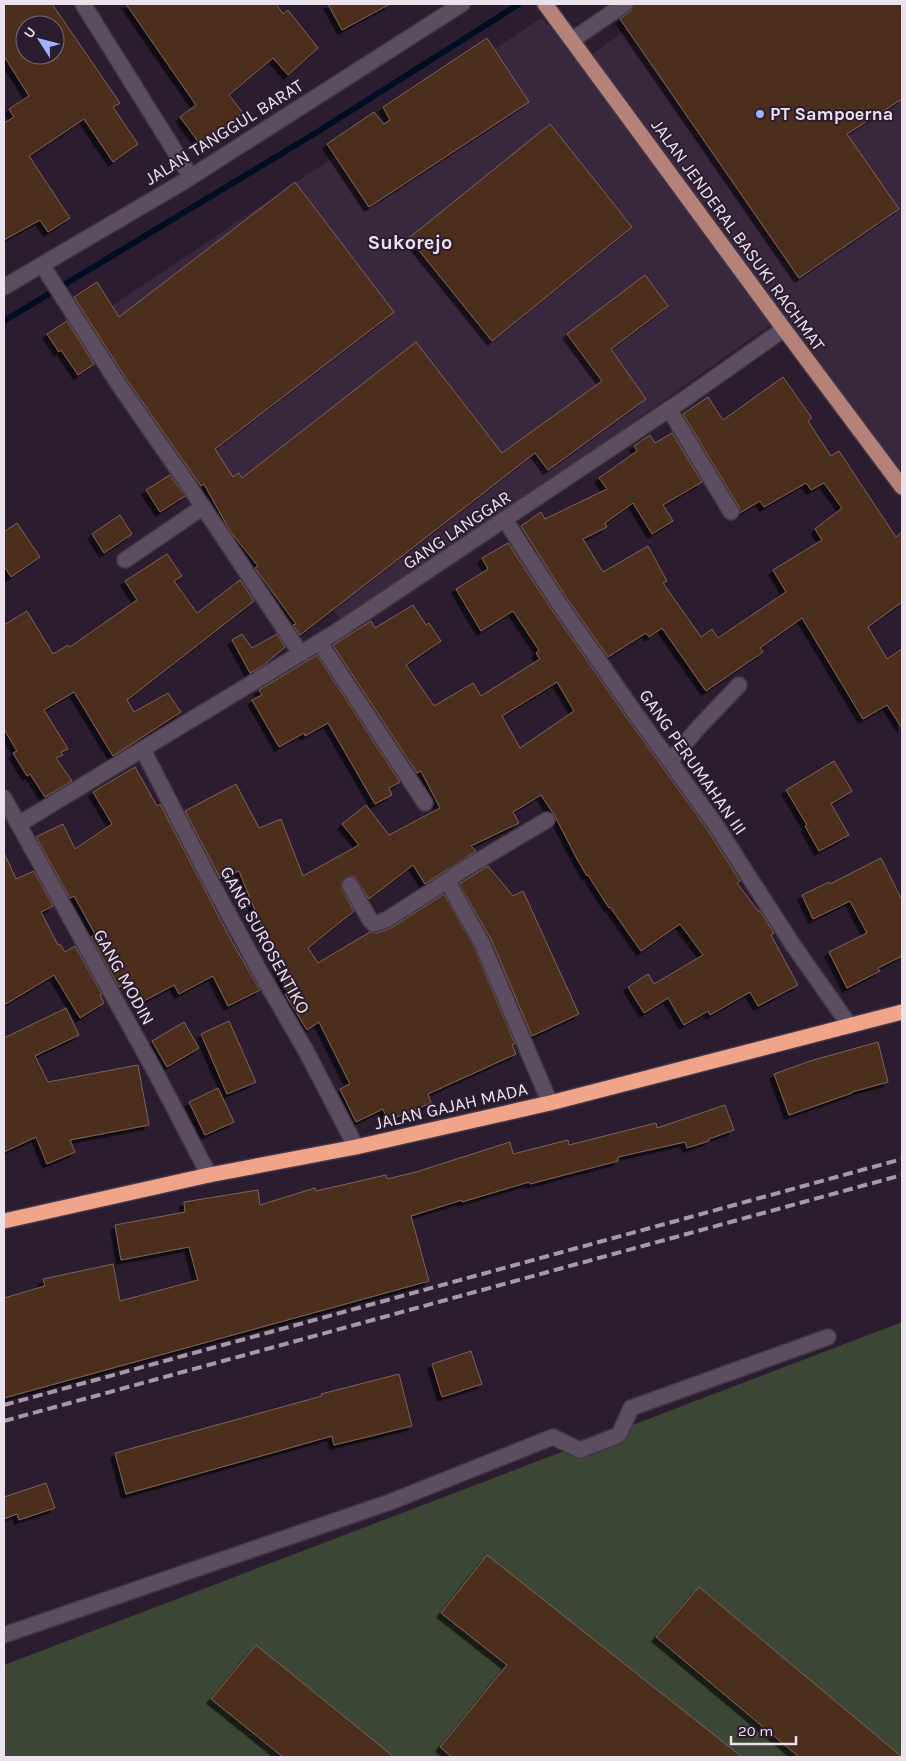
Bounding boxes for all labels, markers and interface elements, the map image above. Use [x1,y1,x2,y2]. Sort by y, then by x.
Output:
north arrow [15,15,65,65]
text: U [20,24,40,42]
street label: JALAN TANGGUL BARAT [141,74,307,190]
place label: PT Sampoerna [770,103,893,125]
marker: PT Sampoerna [754,108,766,120]
street label: JALAN JENDERAL BASUKI RACHMAT [646,115,830,355]
district label: Sukorejo [368,231,452,254]
street label: GANG LANGGAR [399,486,515,574]
street label: GANG PERUMAHAN III [634,685,752,839]
street label: GANG SUROSENTIKO [215,862,315,1018]
street label: GANG MODIN [89,925,159,1029]
street label: JALAN GAJAH MADA [372,1078,530,1134]
scale bar [731,1714,796,1746]
text: 20 m [738,1722,773,1740]

